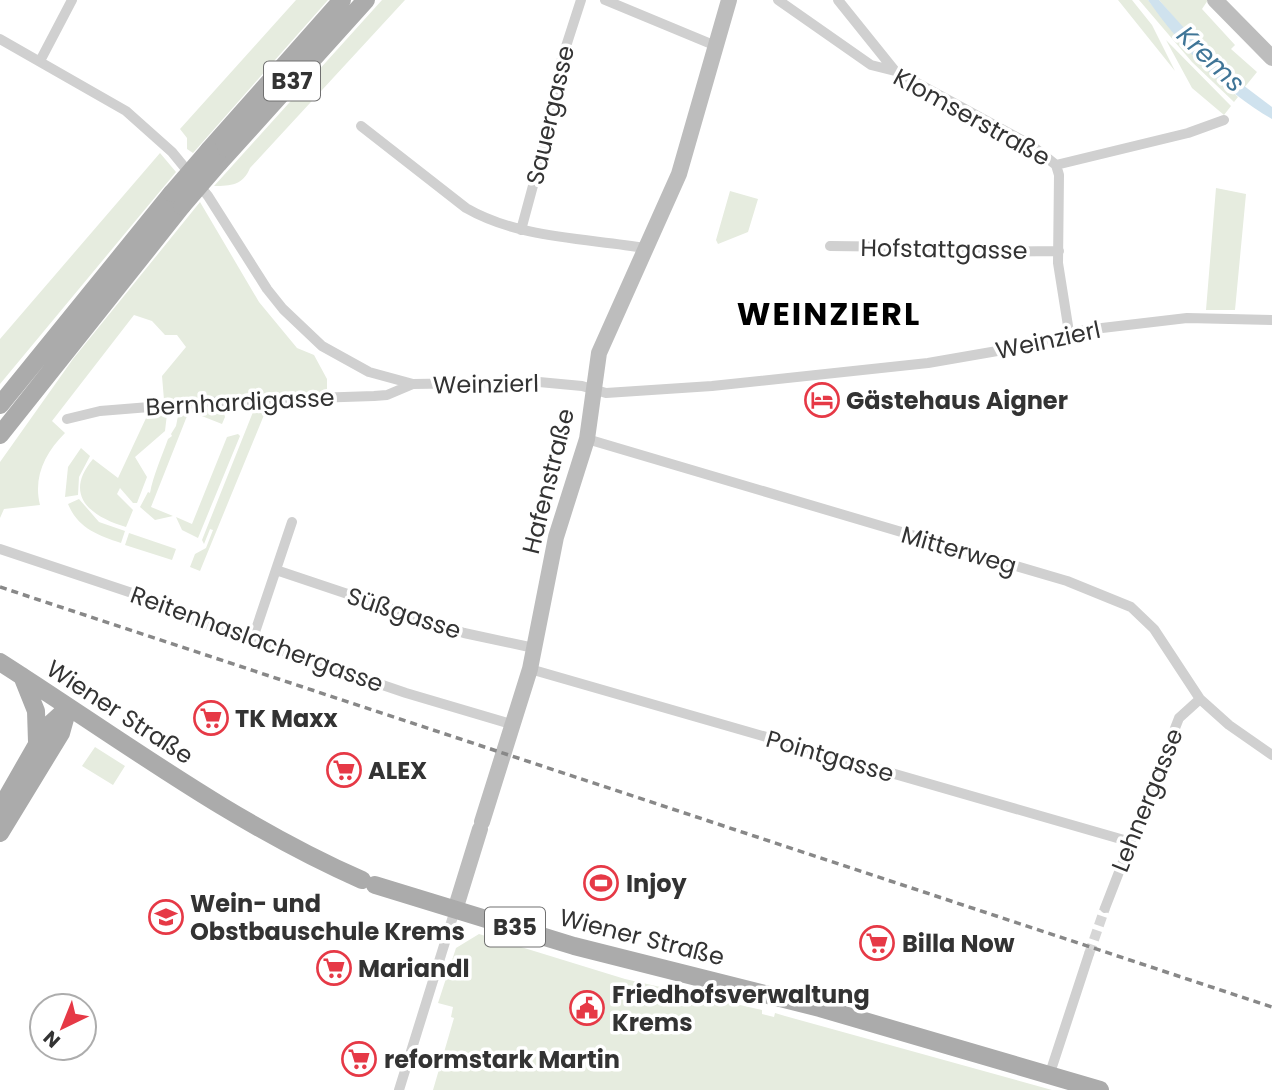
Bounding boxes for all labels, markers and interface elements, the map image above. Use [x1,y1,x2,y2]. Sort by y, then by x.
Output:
water label: Krems [1169,18,1253,100]
street label: Sauergasse [518,42,582,188]
street label: Klomserstraße [888,60,1056,174]
road number: B37 [264,61,320,100]
street label: Hofstattgasse [860,231,1028,267]
district label: WEINZIERL [737,291,921,336]
street label: Weinzierl [993,313,1103,367]
street label: Weinzierl [433,367,539,401]
street label: Bernhardigasse [145,381,335,423]
hotel icon: Gästehaus Aigner [803,381,841,419]
place label: Gästehaus Aigner [846,384,1068,417]
street label: Hafenstraße [514,405,582,557]
street label: Mitterweg [897,518,1021,582]
street label: Reitenhaslachergasse [126,578,388,700]
street label: Süßgasse [343,579,465,647]
street label: Wiener Straße [40,652,200,772]
supermarket icon: TK Maxx [192,699,230,737]
place label: TK Maxx [235,702,338,735]
street label: Pointgasse [762,722,898,790]
street label: Lehnergasse [1103,723,1191,877]
supermarket icon: ALEX [325,751,363,789]
place label: ALEX [368,754,427,787]
sports icon: Injoy [582,864,620,902]
place label: Injoy [626,867,688,900]
place label: Wein- und Obstbauschule Krems [190,887,465,948]
school or university icon: Wein- und Obstbauschule Krems [147,898,185,936]
street label: Wiener Straße [556,901,728,973]
road number: B35 [485,908,545,946]
supermarket icon: Billa Now [858,924,896,962]
place label: Billa Now [902,927,1015,960]
supermarket icon: Mariandl [315,949,353,987]
place label: Mariandl [358,952,470,985]
place label: Friedhofsverwaltung Krems [612,978,870,1039]
public building icon: Friedhofsverwaltung Krems [568,989,606,1027]
north arrow [28,992,98,1062]
text: N [37,1024,66,1054]
supermarket icon: reformstark Martin [340,1040,378,1078]
place label: reformstark Martin [384,1043,620,1076]

